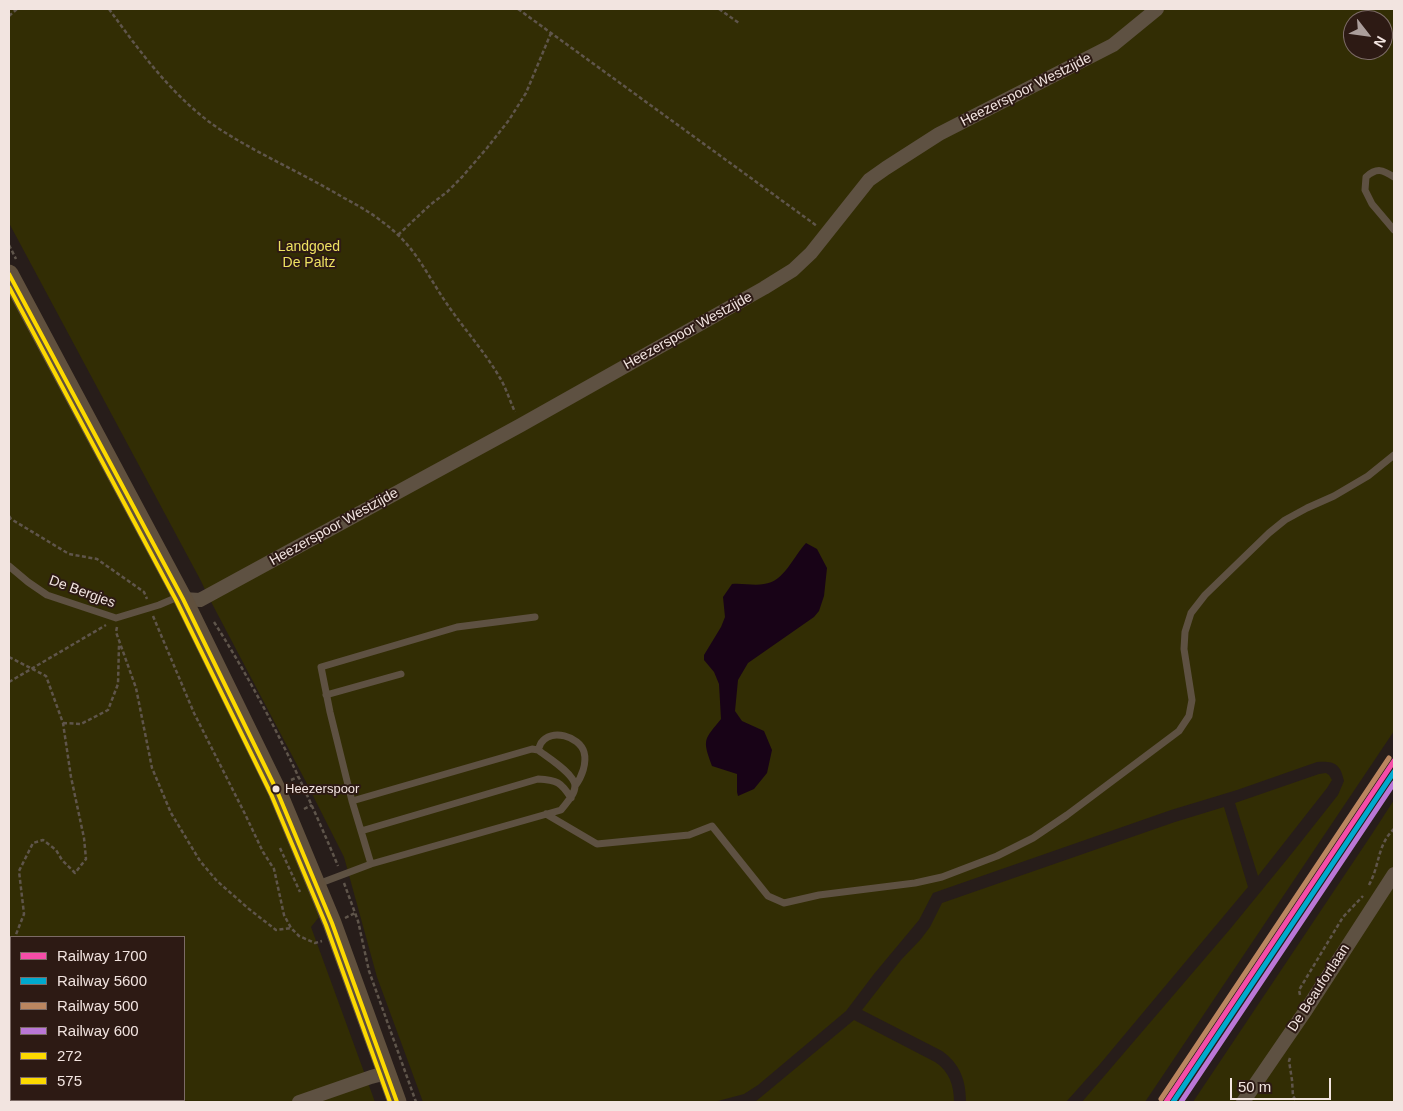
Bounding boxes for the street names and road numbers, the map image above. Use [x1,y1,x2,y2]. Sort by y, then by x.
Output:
street label: Heezerspoor Westzijde [958,50,1094,130]
street label: Heezerspoor Westzijde [621,289,755,373]
street label: Heezerspoor Westzijde [267,485,401,569]
street label: De Bergjes [47,572,117,612]
street label: De Beaufortlaan [1284,941,1354,1035]

